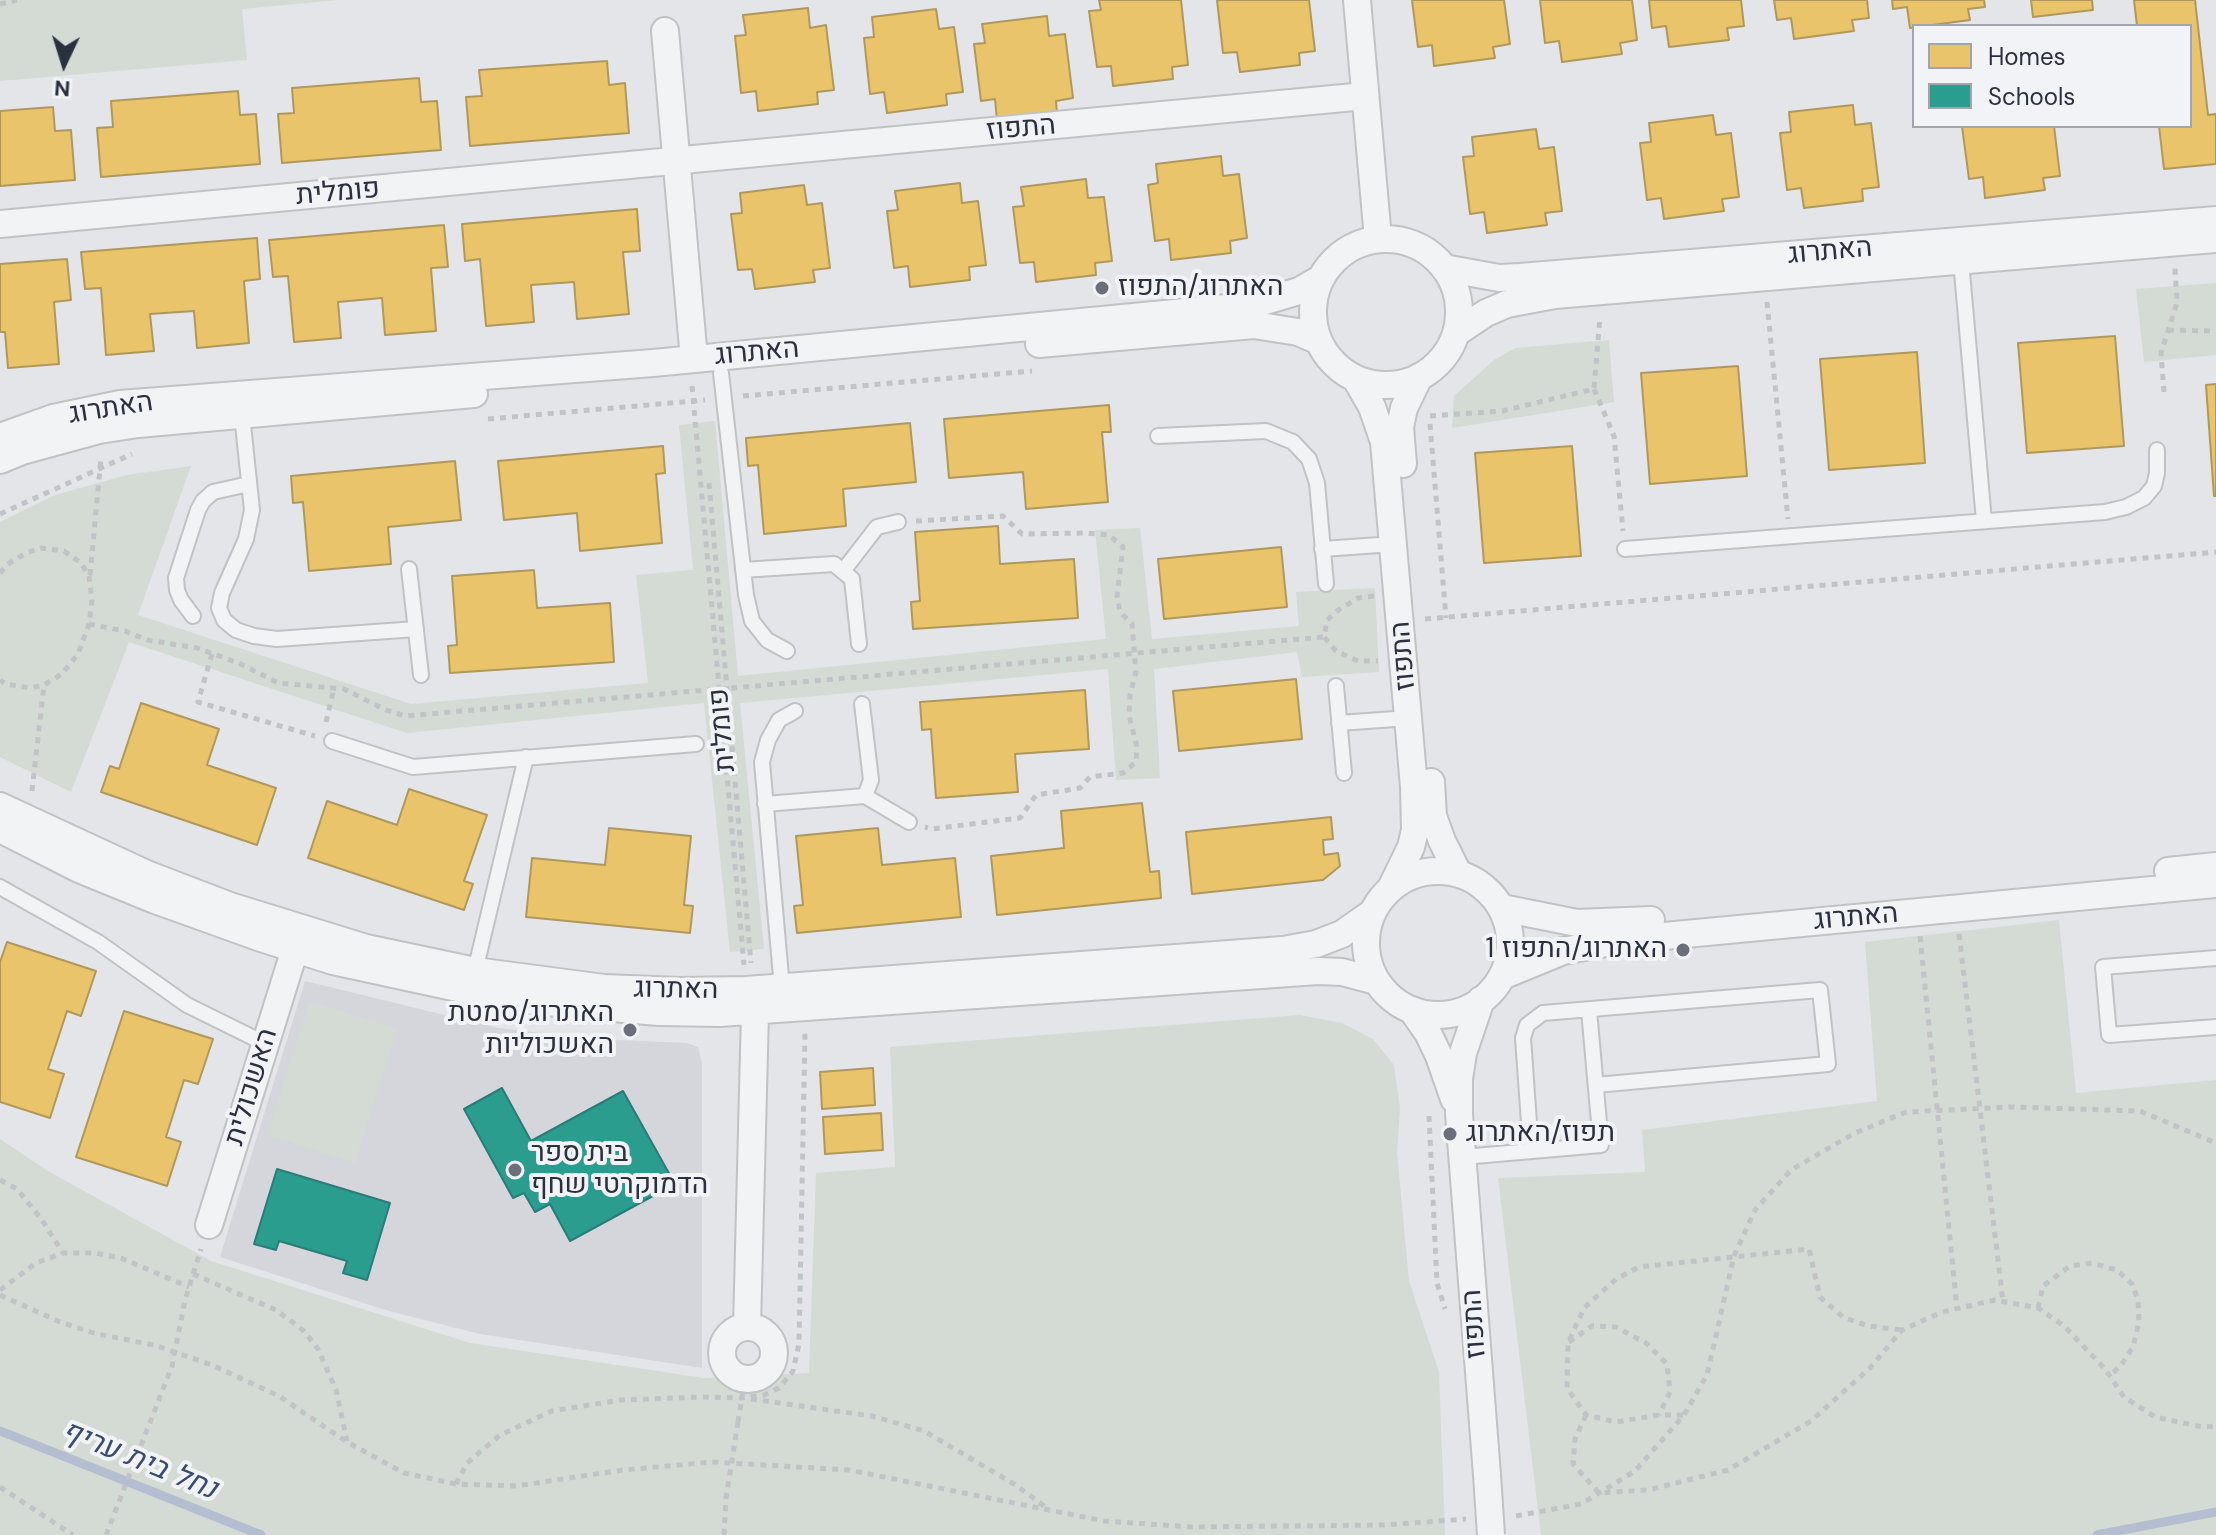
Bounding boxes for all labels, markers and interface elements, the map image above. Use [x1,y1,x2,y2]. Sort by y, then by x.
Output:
north arrow [24,24,104,104]
legend [1912,24,2192,128]
text: Homes [1988,41,2066,72]
text: N [53,73,71,103]
text: Schools [1988,81,2075,112]
street label: התפוז [985,109,1057,149]
street label: פומלית [295,173,381,213]
street label: האתרוג [1786,232,1874,272]
place label: האתרוג/התפוז [1118,271,1283,305]
marker: האתרוג/התפוז [1093,279,1111,297]
street label: האתרוג [713,333,801,373]
street label: האתרוג [67,386,155,432]
street label: התפוז [1384,620,1424,692]
street label: פומלית [703,687,743,773]
street label: האתרוג [1812,898,1900,938]
place label: האתרוג/התפוז 1 [1485,933,1667,967]
marker: האתרוג/התפוז 1 [1674,941,1692,959]
street label: האתרוג [633,972,719,1008]
place label: האתרוג/סמטת האשכוליות [448,997,614,1063]
marker: האתרוג/סמטת האשכוליות [621,1021,639,1039]
street label: האשכולית [218,1025,286,1149]
place label: תפוז/האתרוג [1466,1117,1615,1151]
marker: תפוז/האתרוג [1441,1125,1459,1143]
place label: בית ספר הדמוקרטי שחף [531,1137,708,1203]
marker: בית ספר הדמוקרטי שחף [506,1161,524,1179]
street label: התפוז [1456,1288,1494,1360]
water label: נחל בית עריף [56,1414,222,1508]

